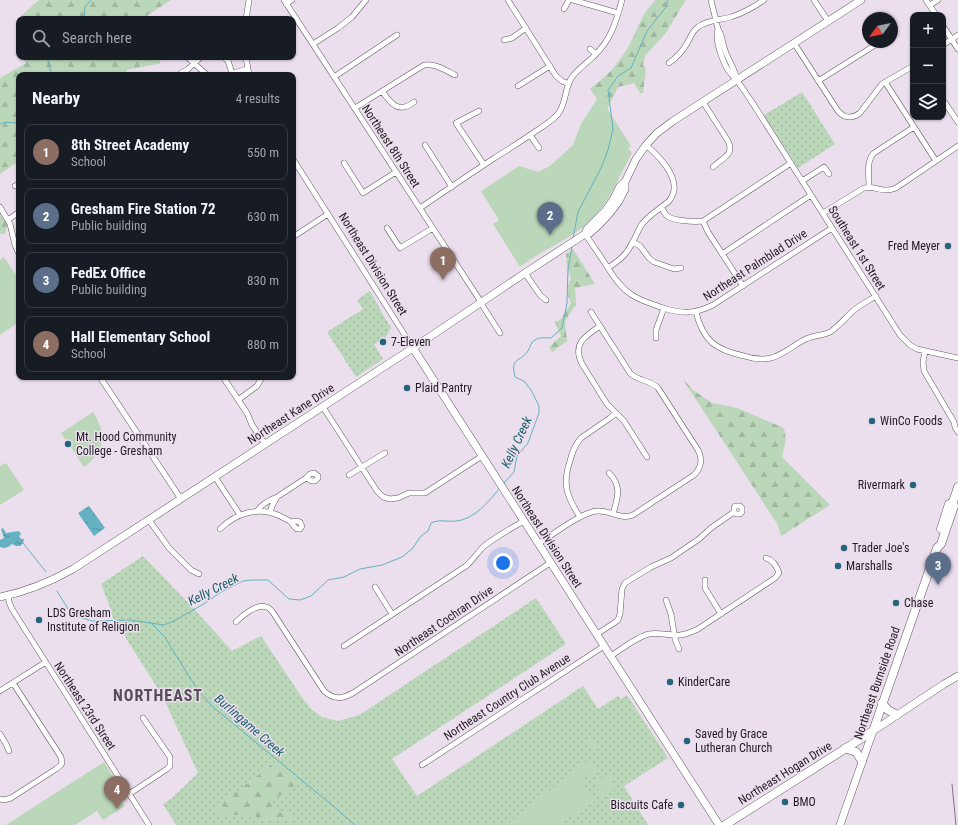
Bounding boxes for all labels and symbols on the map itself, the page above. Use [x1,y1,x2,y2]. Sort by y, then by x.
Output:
north arrow [862,12,898,48]
street label: Northeast 8th Street [359,102,423,190]
pin: 2 [537,202,563,235]
street label: Southeast 1st Street [826,203,889,293]
street label: Northeast Division Street [336,210,411,318]
street label: Northeast Palmblad Drive [700,226,810,304]
place label: Fred Meyer [888,239,940,253]
marker: Fred Meyer [943,241,953,251]
pin: 1 [430,247,456,280]
place label: 7-Eleven [391,335,431,349]
marker: 7-Eleven [378,337,388,347]
street label: Northeast Kane Drive [245,381,337,447]
place label: Plaid Pantry [415,381,472,395]
marker: Plaid Pantry [402,383,412,393]
water label: Kelly Creek [498,414,535,470]
place label: WinCo Foods [880,414,942,428]
marker: WinCo Foods [867,416,877,426]
place label: Mt. Hood Community College - Gresham [76,430,177,458]
marker: Mt. Hood Community College - Gresham [63,439,73,449]
place label: Rivermark [858,478,906,492]
marker: Rivermark [908,480,918,490]
street label: Northeast Division Street [509,484,585,591]
place label: Trader Joe's [852,541,909,555]
marker: Trader Joe's [839,543,849,553]
pin: 3 [925,552,951,585]
your location [493,553,513,573]
place label: Marshalls [846,559,892,573]
marker: Marshalls [833,561,843,571]
water label: Kelly Creek [185,570,241,609]
street label: Northeast Cochran Drive [392,583,496,659]
place label: Chase [904,596,934,610]
marker: Chase [891,598,901,608]
place label: LDS Gresham Institute of Religion [47,606,140,634]
marker: LDS Gresham Institute of Religion [34,615,44,625]
street label: Northeast Burnside Road [851,625,903,741]
street label: Northeast Country Club Avenue [441,651,573,743]
street label: Northeast 23rd Street [51,659,119,753]
place label: KinderCare [678,675,730,689]
marker: KinderCare [665,677,675,687]
district label: NORTHEAST [113,686,203,705]
water label: Burlingame Creek [212,691,288,760]
place label: Saved by Grace Lutheran Church [695,727,772,755]
marker: Saved by Grace Lutheran Church [682,736,692,746]
street label: Northeast Hogan Drive [736,738,835,807]
pin: 4 [104,776,130,809]
place label: BMO [793,795,816,809]
marker: BMO [780,797,790,807]
place label: Biscuits Cafe [611,798,673,812]
marker: Biscuits Cafe [676,800,686,810]

